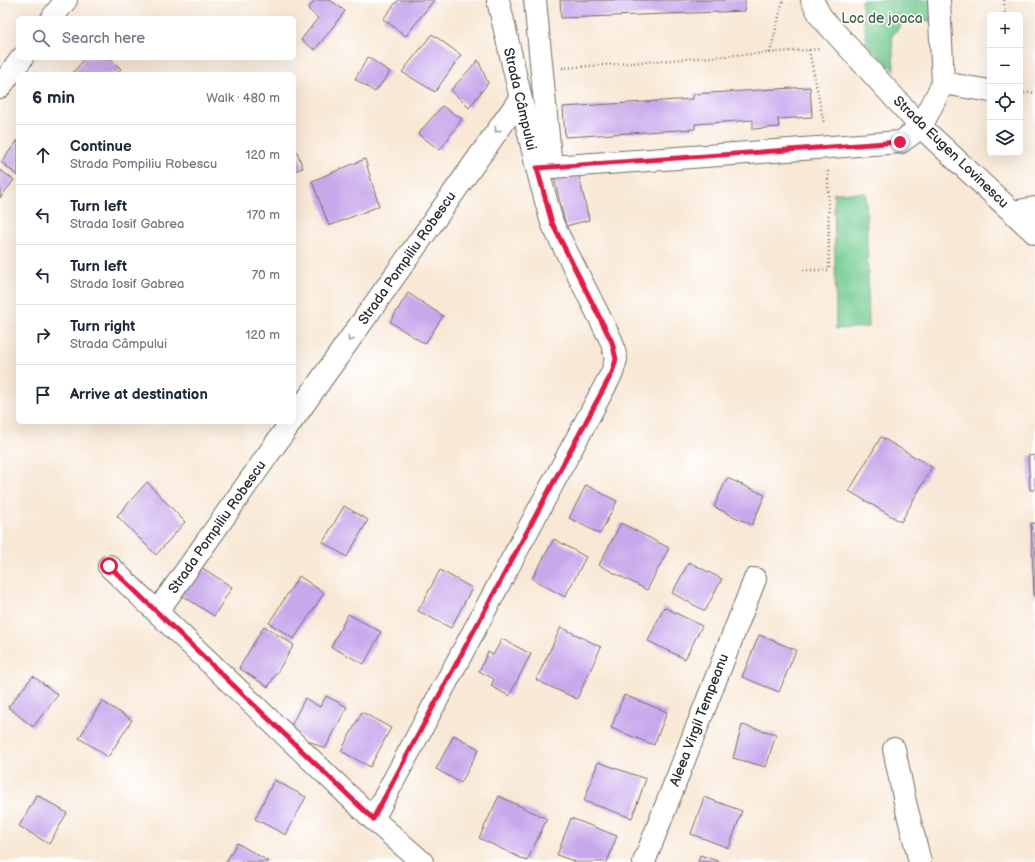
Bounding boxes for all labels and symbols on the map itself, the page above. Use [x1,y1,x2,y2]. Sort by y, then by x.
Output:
park label: Loc de joaca [841,10,923,27]
street label: Strada Câmpului [500,46,540,152]
street label: Strada Eugen Lovinescu [890,92,1012,212]
one-way arrow [495,126,502,133]
route end [891,133,909,151]
street label: Strada Pompiliu Robescu [355,188,459,328]
one-way arrow [348,335,355,342]
street label: Strada Pompiliu Robescu [165,457,269,597]
route start [100,557,118,575]
street label: Aleea Virgil Tempeanu [666,651,732,789]

